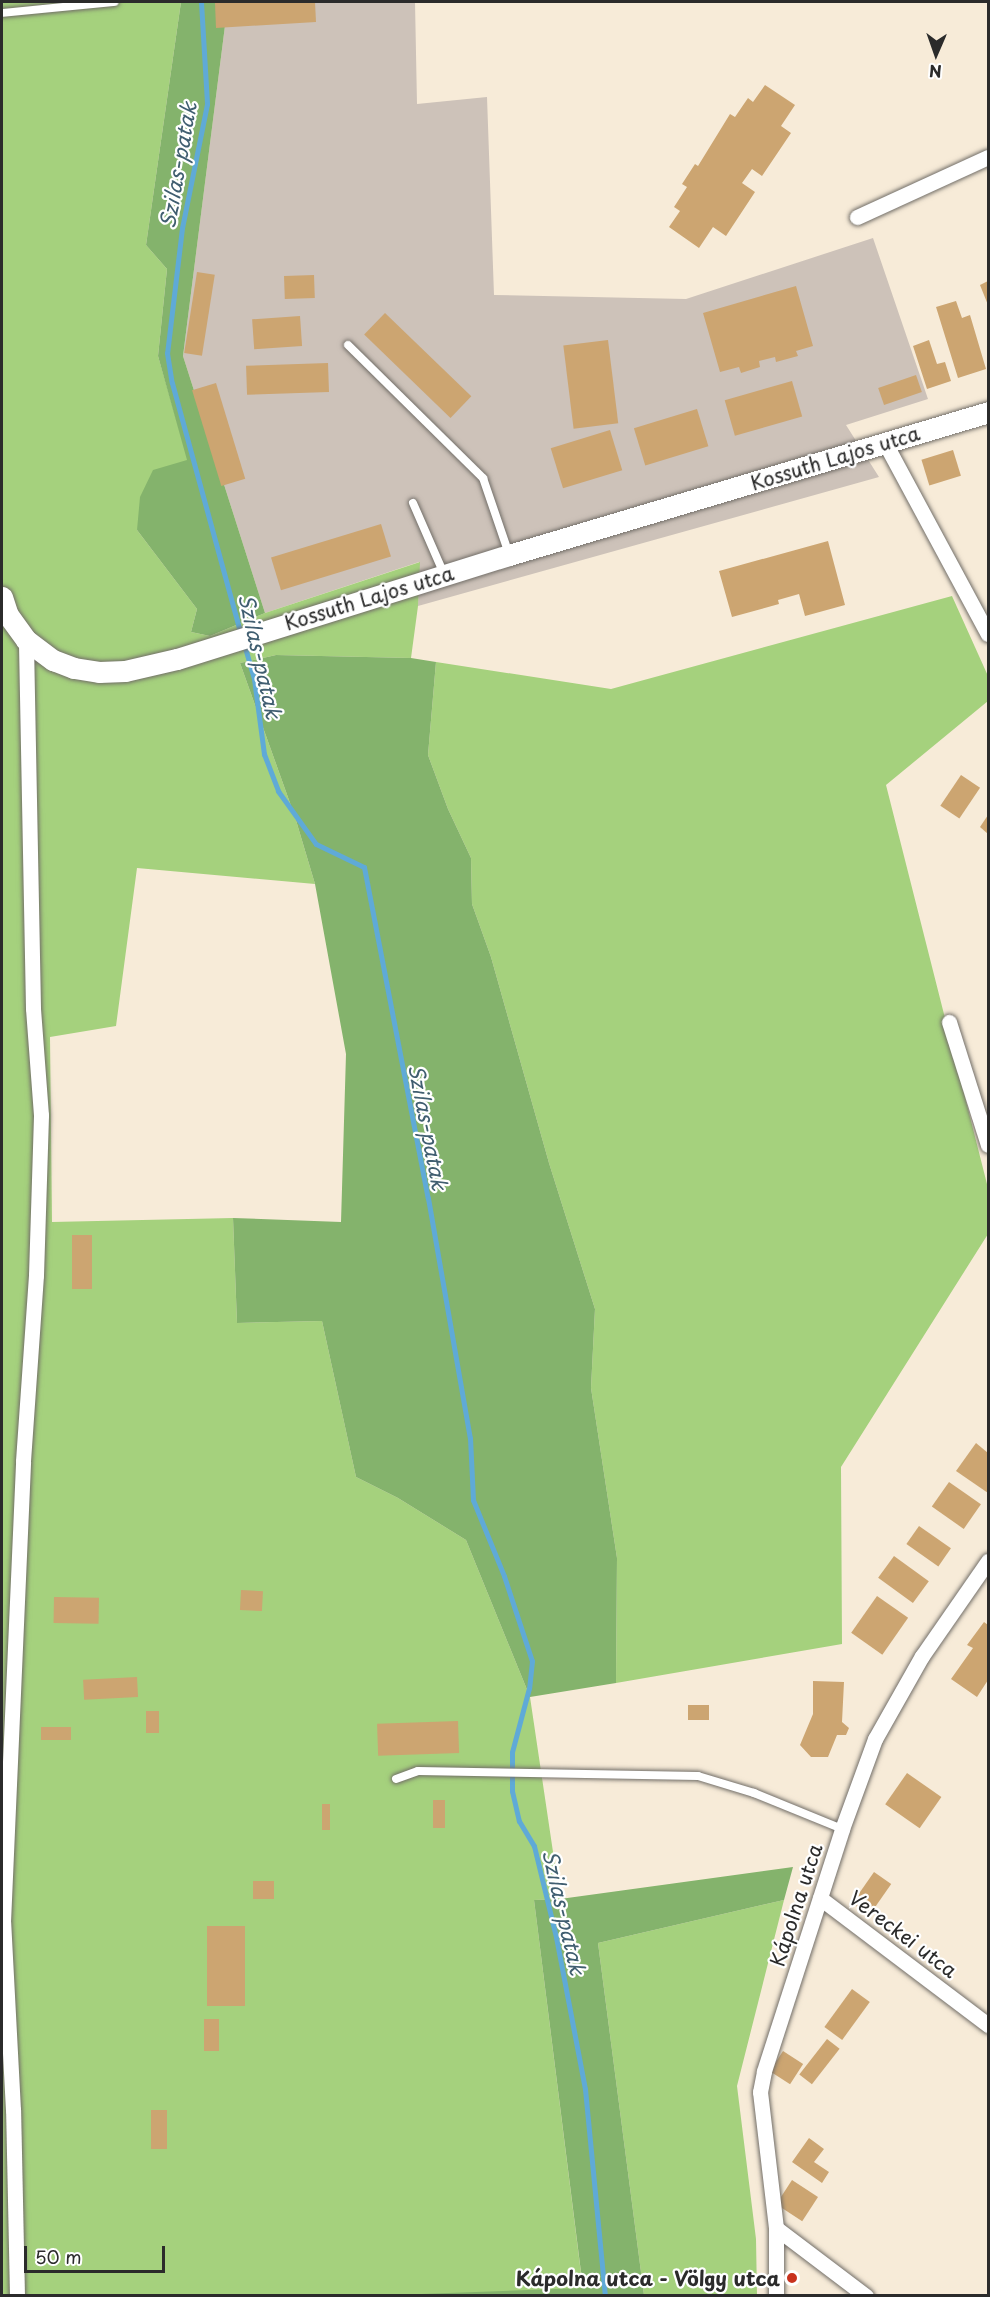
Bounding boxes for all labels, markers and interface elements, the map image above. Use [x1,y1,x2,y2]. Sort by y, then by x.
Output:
north arrow [906,24,966,84]
text: N [929,60,942,84]
water label: Szilas-patak [154,100,200,230]
street label: Kossuth Lajos utca [747,421,923,495]
street label: Kossuth Lajos utca [281,561,457,635]
water label: Szilas-patak [234,591,288,721]
water label: Szilas-patak [404,1062,454,1192]
street label: Kápolna utca [765,1841,827,1969]
water label: Szilas-patak [538,1847,592,1977]
street label: Vereckei utca [844,1885,962,1983]
scale bar [27,2234,168,2272]
text: 50 m [35,2243,82,2270]
place label: Kápolna utca - Völgy utca [513,2266,780,2290]
marker: Kápolna utca - Völgy utca [785,2271,799,2285]

